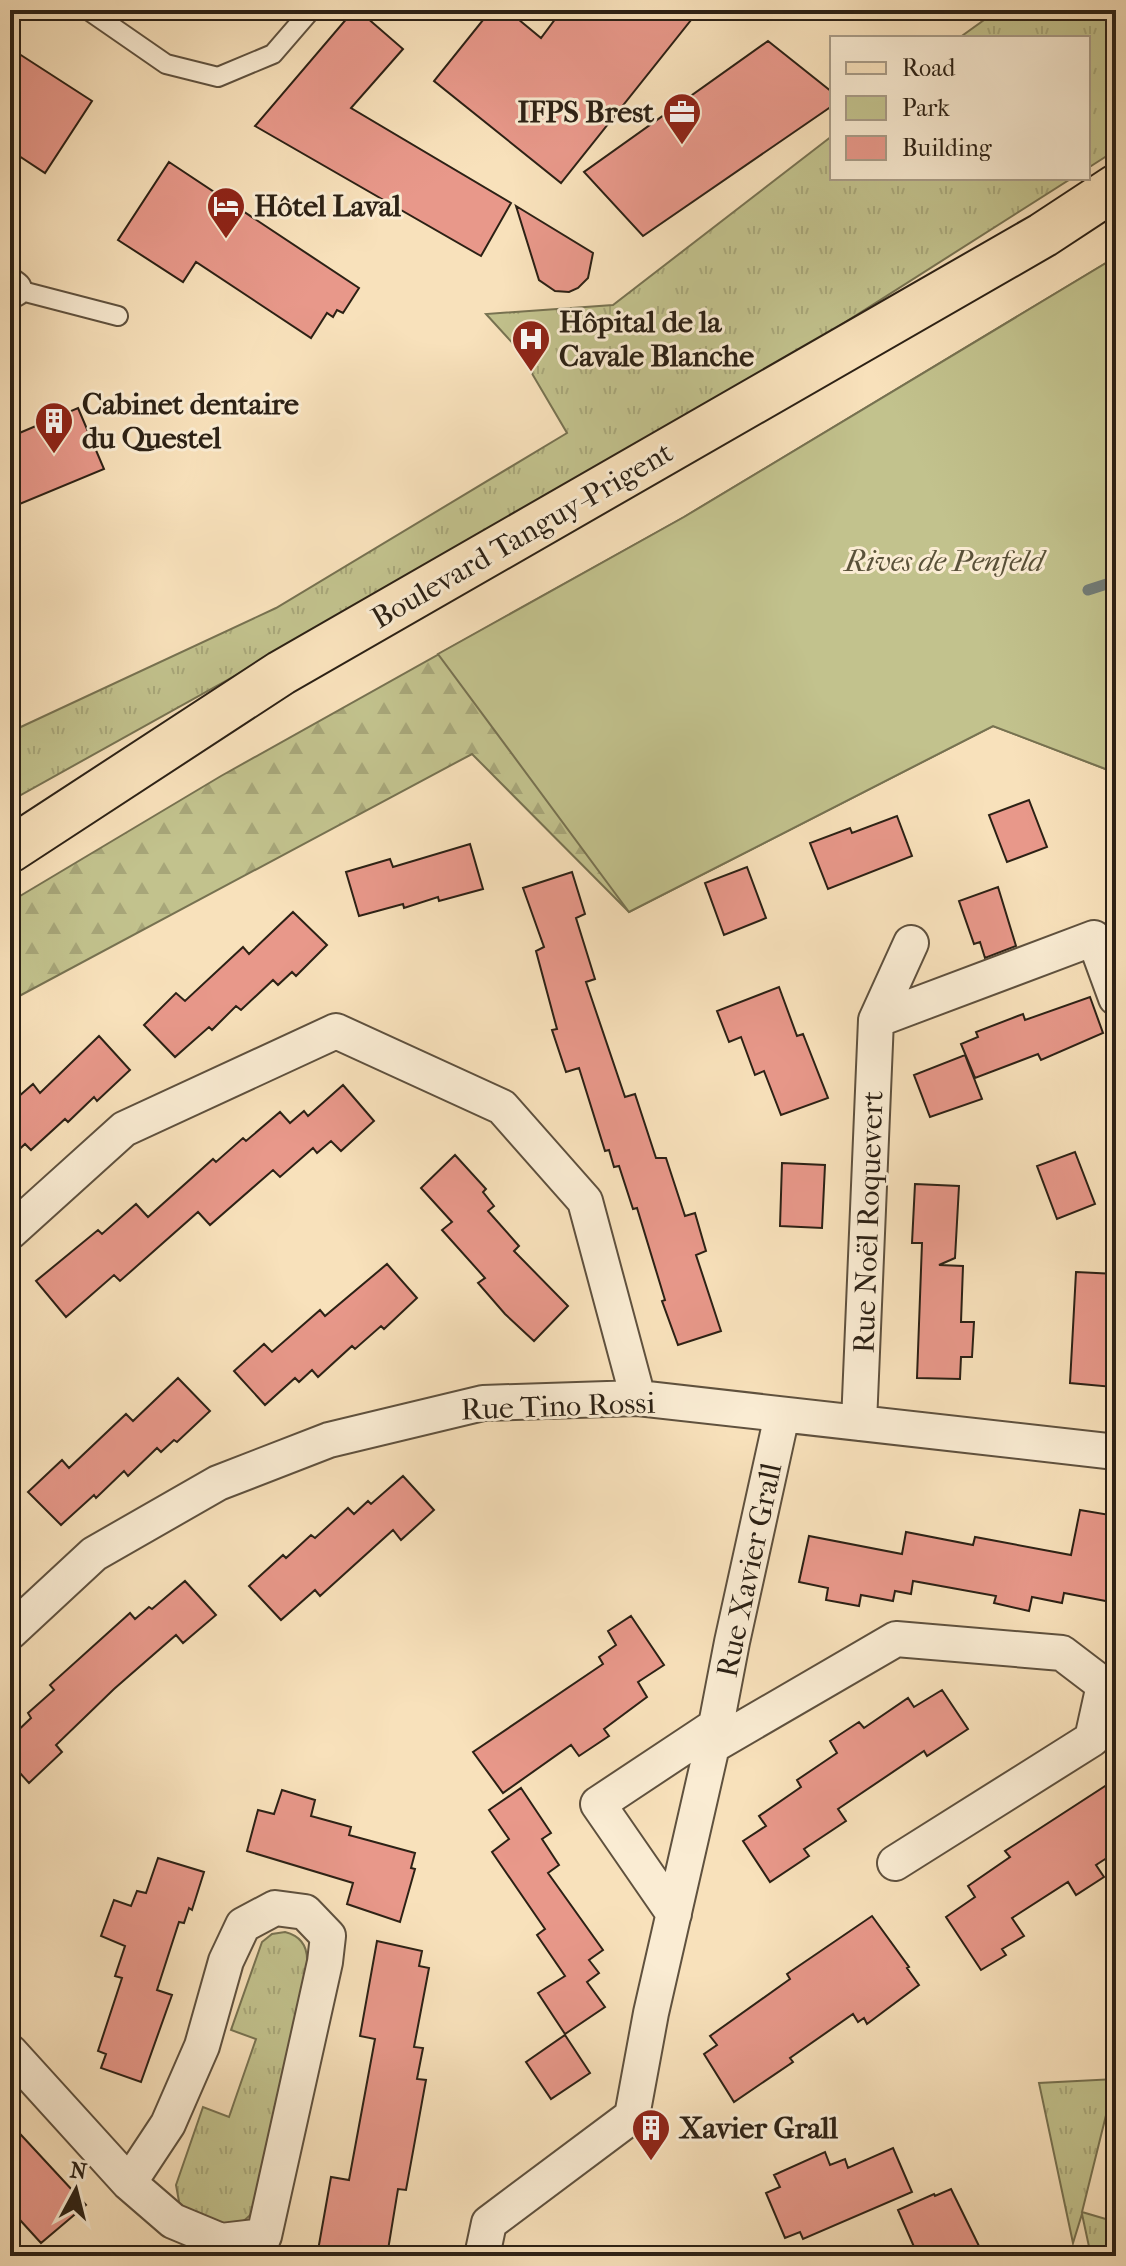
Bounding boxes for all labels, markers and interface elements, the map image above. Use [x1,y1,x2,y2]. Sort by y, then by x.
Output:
legend [830,36,1090,180]
text: Road [902,54,956,82]
office icon: IFPS Brest [661,91,703,146]
text: Park [902,94,950,122]
place label: IFPS Brest [517,95,654,130]
text: Building [902,134,993,162]
hotel icon: Hôtel Laval [205,185,247,240]
place label: Hôtel Laval [254,189,402,224]
place label: Hôpital de la Cavale Blanche [559,305,754,374]
hospital icon: Hôpital de la Cavale Blanche [510,318,552,373]
place label: Cabinet dentaire du Questel [82,387,299,456]
building icon: Cabinet dentaire du Questel [33,400,75,455]
street label: Boulevard Tanguy-Prigent [365,435,679,636]
park label: Rives de Penfeld [842,544,1047,579]
street label: Rue Noël Roquevert [846,1090,891,1354]
street label: Rue Tino Rossi [460,1386,656,1427]
street label: Rue Xavier Grall [710,1460,789,1681]
building icon: Xavier Grall [630,2107,672,2162]
place label: Xavier Grall [678,2111,839,2146]
north arrow [36,2150,116,2230]
text: N [68,2157,88,2185]

